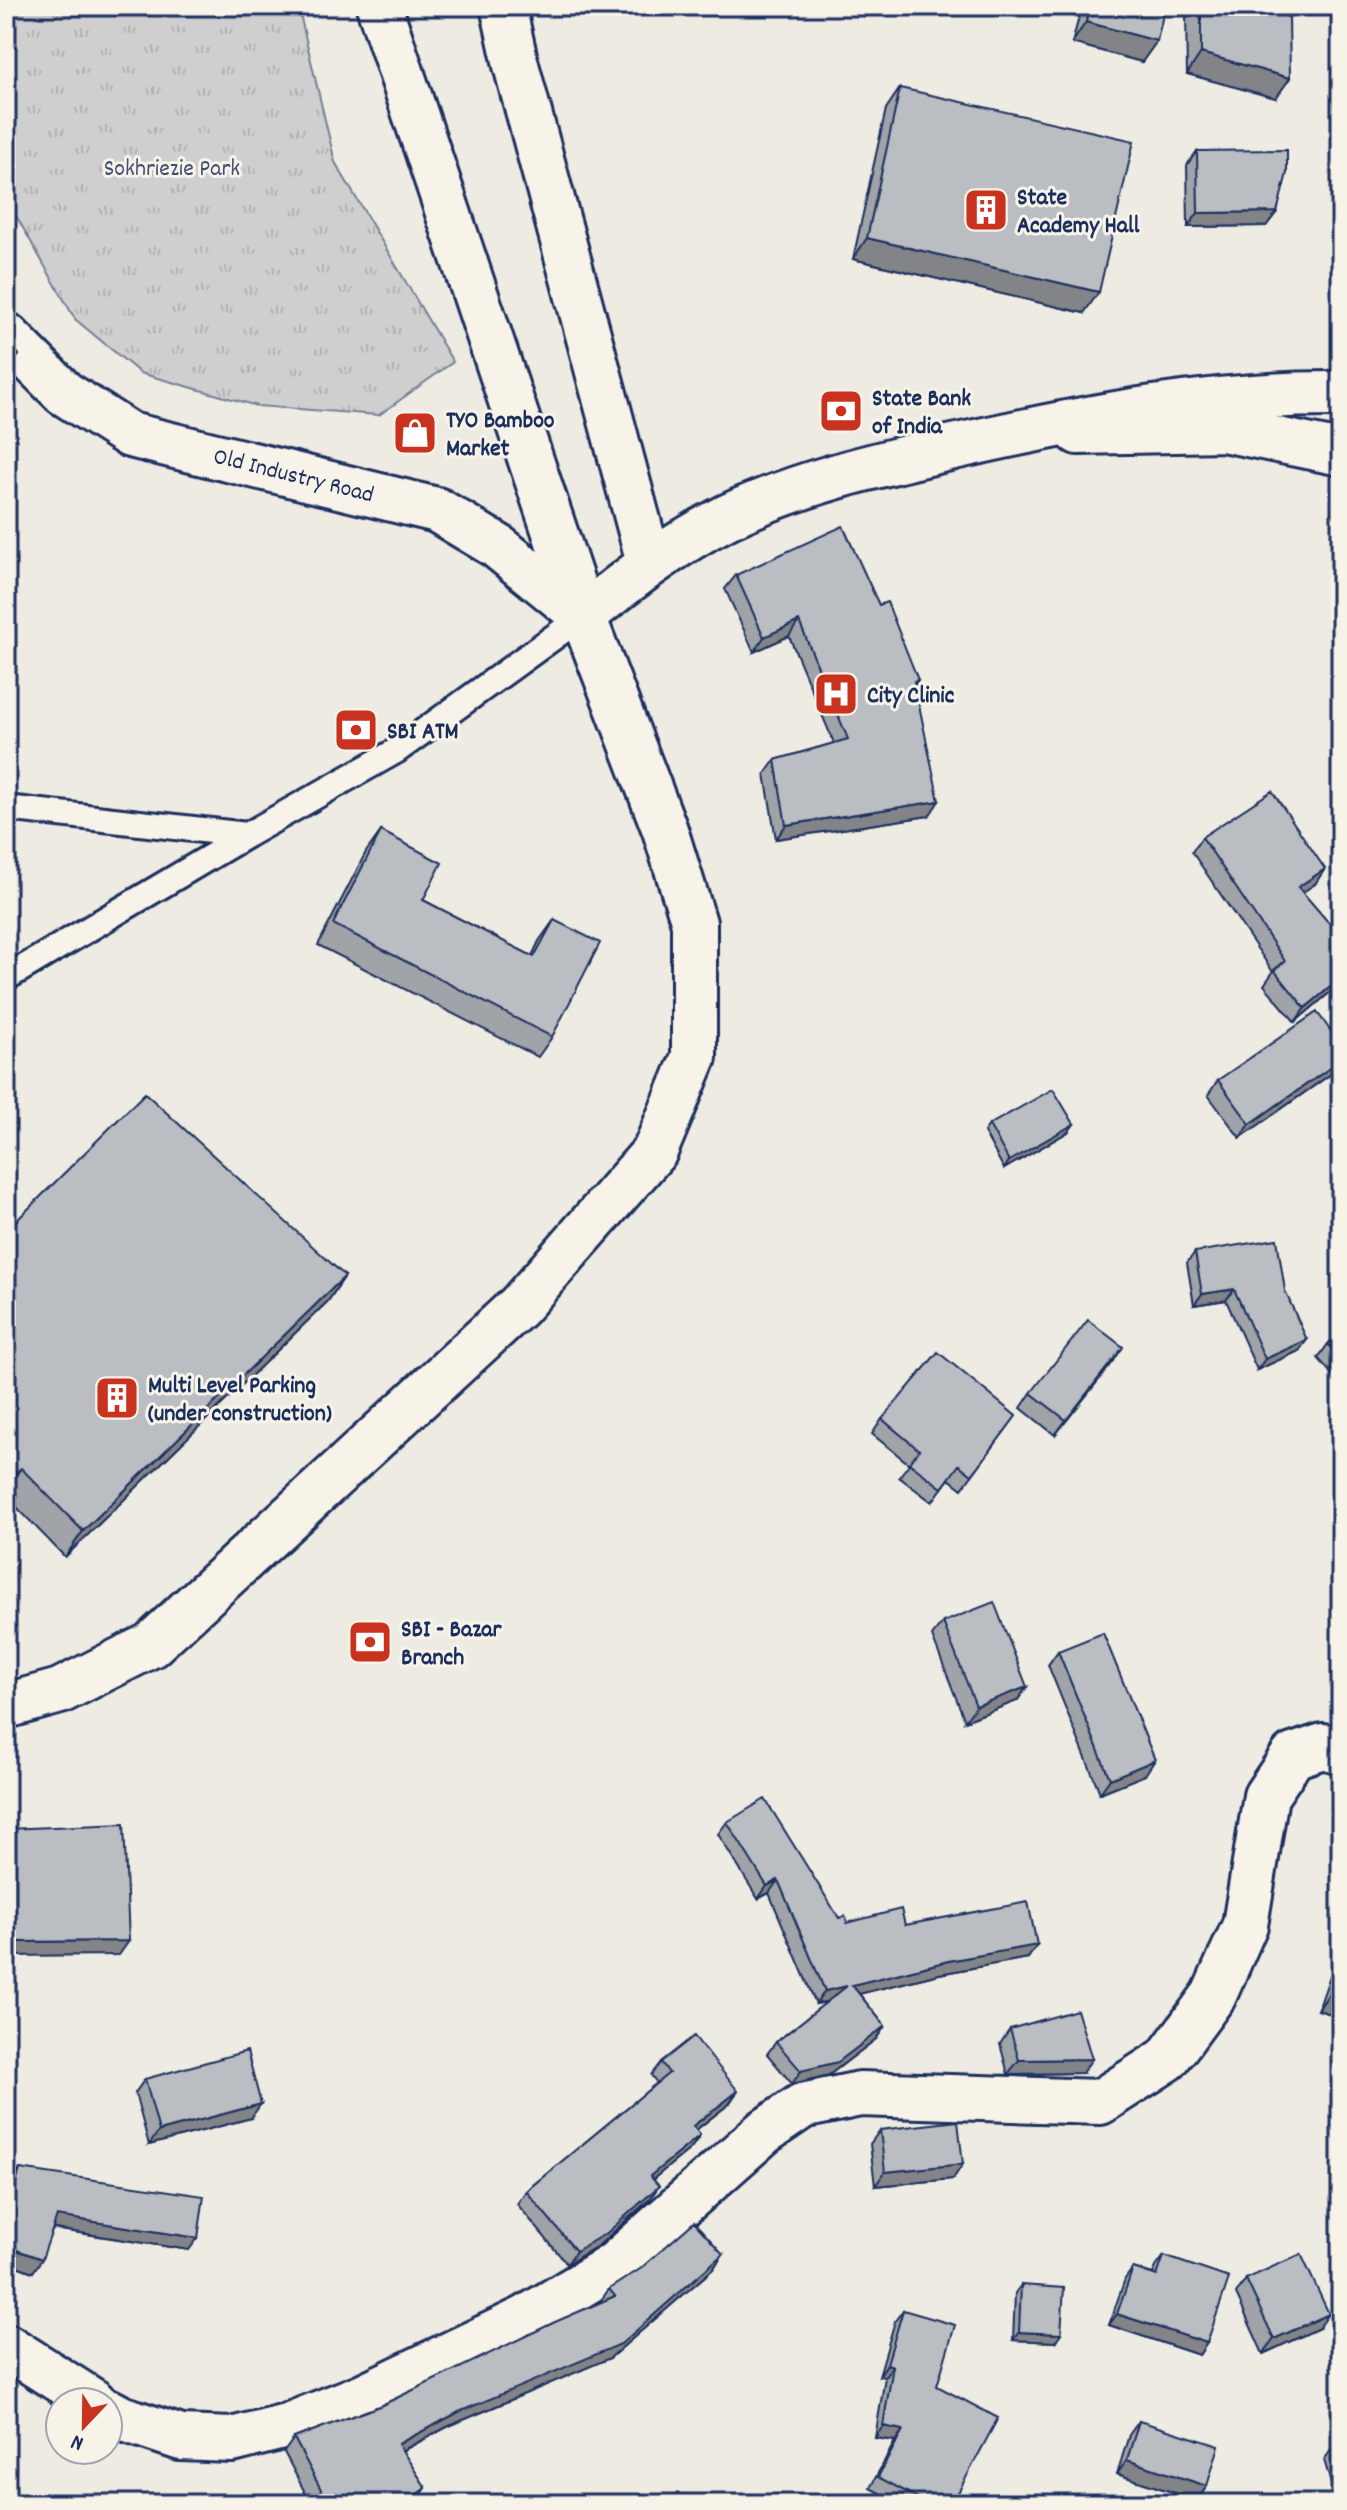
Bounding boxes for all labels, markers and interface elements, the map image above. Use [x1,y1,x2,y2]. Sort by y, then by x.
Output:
park label: Sokhriezie Park [104,153,240,187]
place label: State Academy Hall [1017,182,1140,244]
building icon: State Academy Hall [962,186,1010,234]
place label: State Bank of India [872,383,971,445]
bank icon: State Bank of India [817,387,865,435]
place label: TYO Bamboo Market [446,405,555,467]
shop icon: TYO Bamboo Market [391,409,439,457]
street label: Old Industry Road [209,441,377,513]
hospital icon: City Clinic [812,670,860,718]
place label: City Clinic [867,680,955,714]
bank icon: SBI ATM [332,706,380,754]
place label: SBI ATM [387,716,459,750]
place label: Multi Level Parking (under construction) [148,1370,332,1432]
building icon: Multi Level Parking (under construction) [93,1374,141,1422]
place label: SBI - Bazar Branch [401,1614,503,1676]
bank icon: SBI - Bazar Branch [346,1618,394,1666]
north arrow [44,2386,124,2466]
text: N [67,2425,89,2458]

